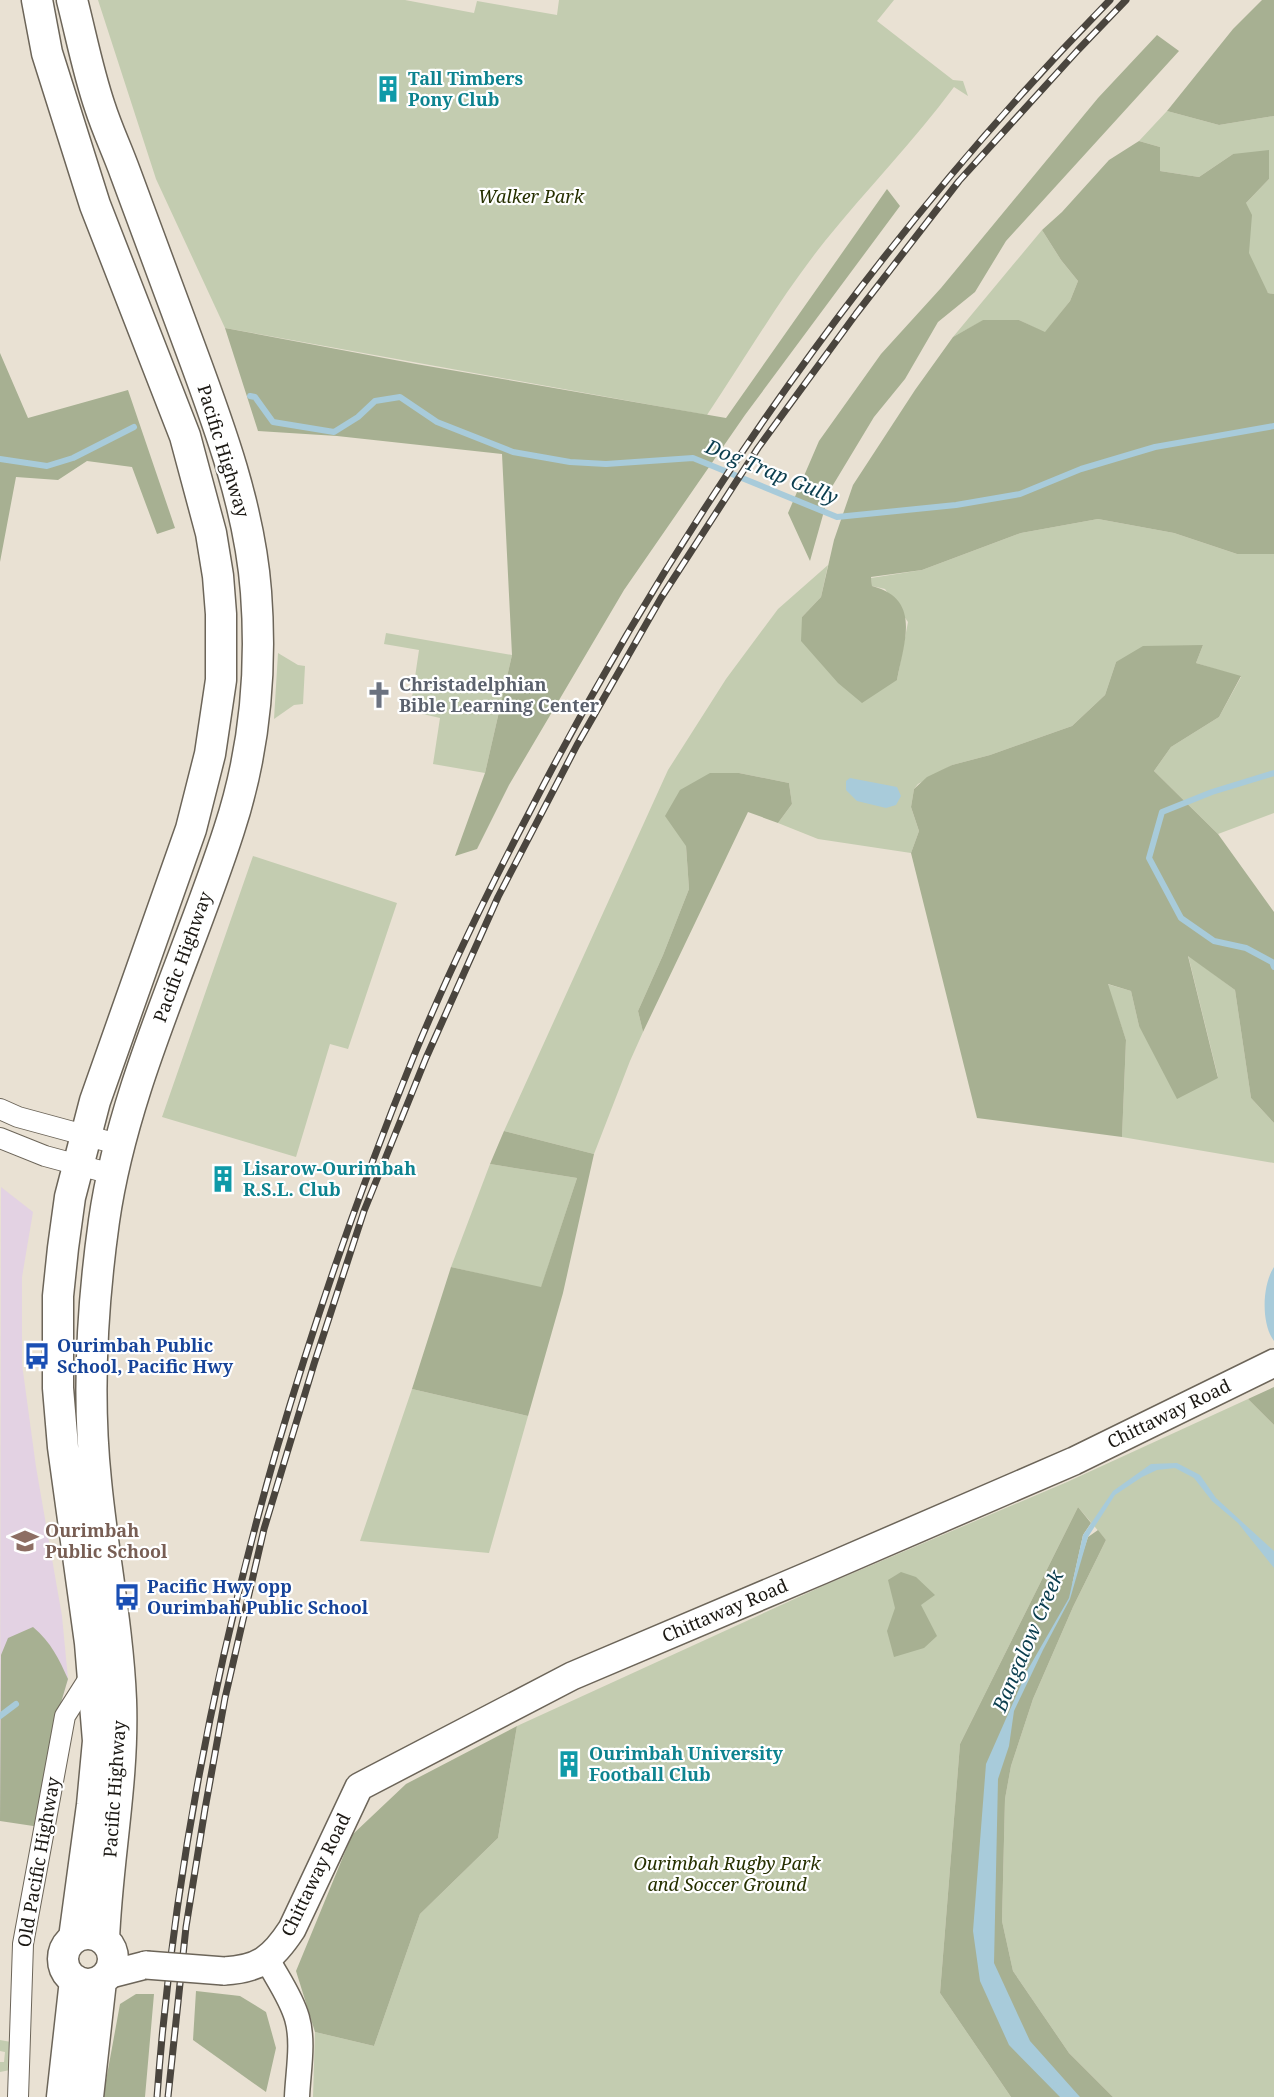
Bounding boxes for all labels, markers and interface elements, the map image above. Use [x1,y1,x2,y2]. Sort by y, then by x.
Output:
place label: Tall Timbers Pony Club [408,66,524,111]
building icon: Tall Timbers Pony Club [373,74,403,104]
park label: Walker Park [478,184,585,208]
street label: Pacific Highway [192,381,256,521]
water label: Dog Trap Gully [701,432,843,510]
place label: Christadelphian Bible Learning Center [399,672,600,717]
church icon: Christadelphian Bible Learning Center [364,680,394,710]
street label: Pacific Highway [147,887,217,1025]
place label: Lisarow-Ourimbah R.S.L. Club [243,1156,416,1201]
building icon: Lisarow-Ourimbah R.S.L. Club [208,1164,238,1194]
place label: Ourimbah Public School, Pacific Hwy [57,1333,234,1378]
bus stop icon: Ourimbah Public School, Pacific Hwy [22,1341,52,1371]
street label: Chittaway Road [1103,1373,1234,1453]
place label: Ourimbah Public School [45,1518,168,1563]
school or university icon: Ourimbah Public School [10,1526,40,1556]
water label: Bangalow Creek [985,1565,1070,1717]
street label: Chittaway Road [658,1573,791,1647]
place label: Pacific Hwy opp Ourimbah Public School [147,1574,369,1619]
bus stop icon: Pacific Hwy opp Ourimbah Public School [112,1582,142,1612]
street label: Pacific Highway [97,1719,131,1858]
place label: Ourimbah University Football Club [589,1741,784,1786]
building icon: Ourimbah University Football Club [554,1749,584,1779]
street label: Old Pacific Highway [11,1774,65,1949]
street label: Chittaway Road [275,1809,355,1940]
park label: Ourimbah Rugby Park and Soccer Ground [633,1851,821,1896]

